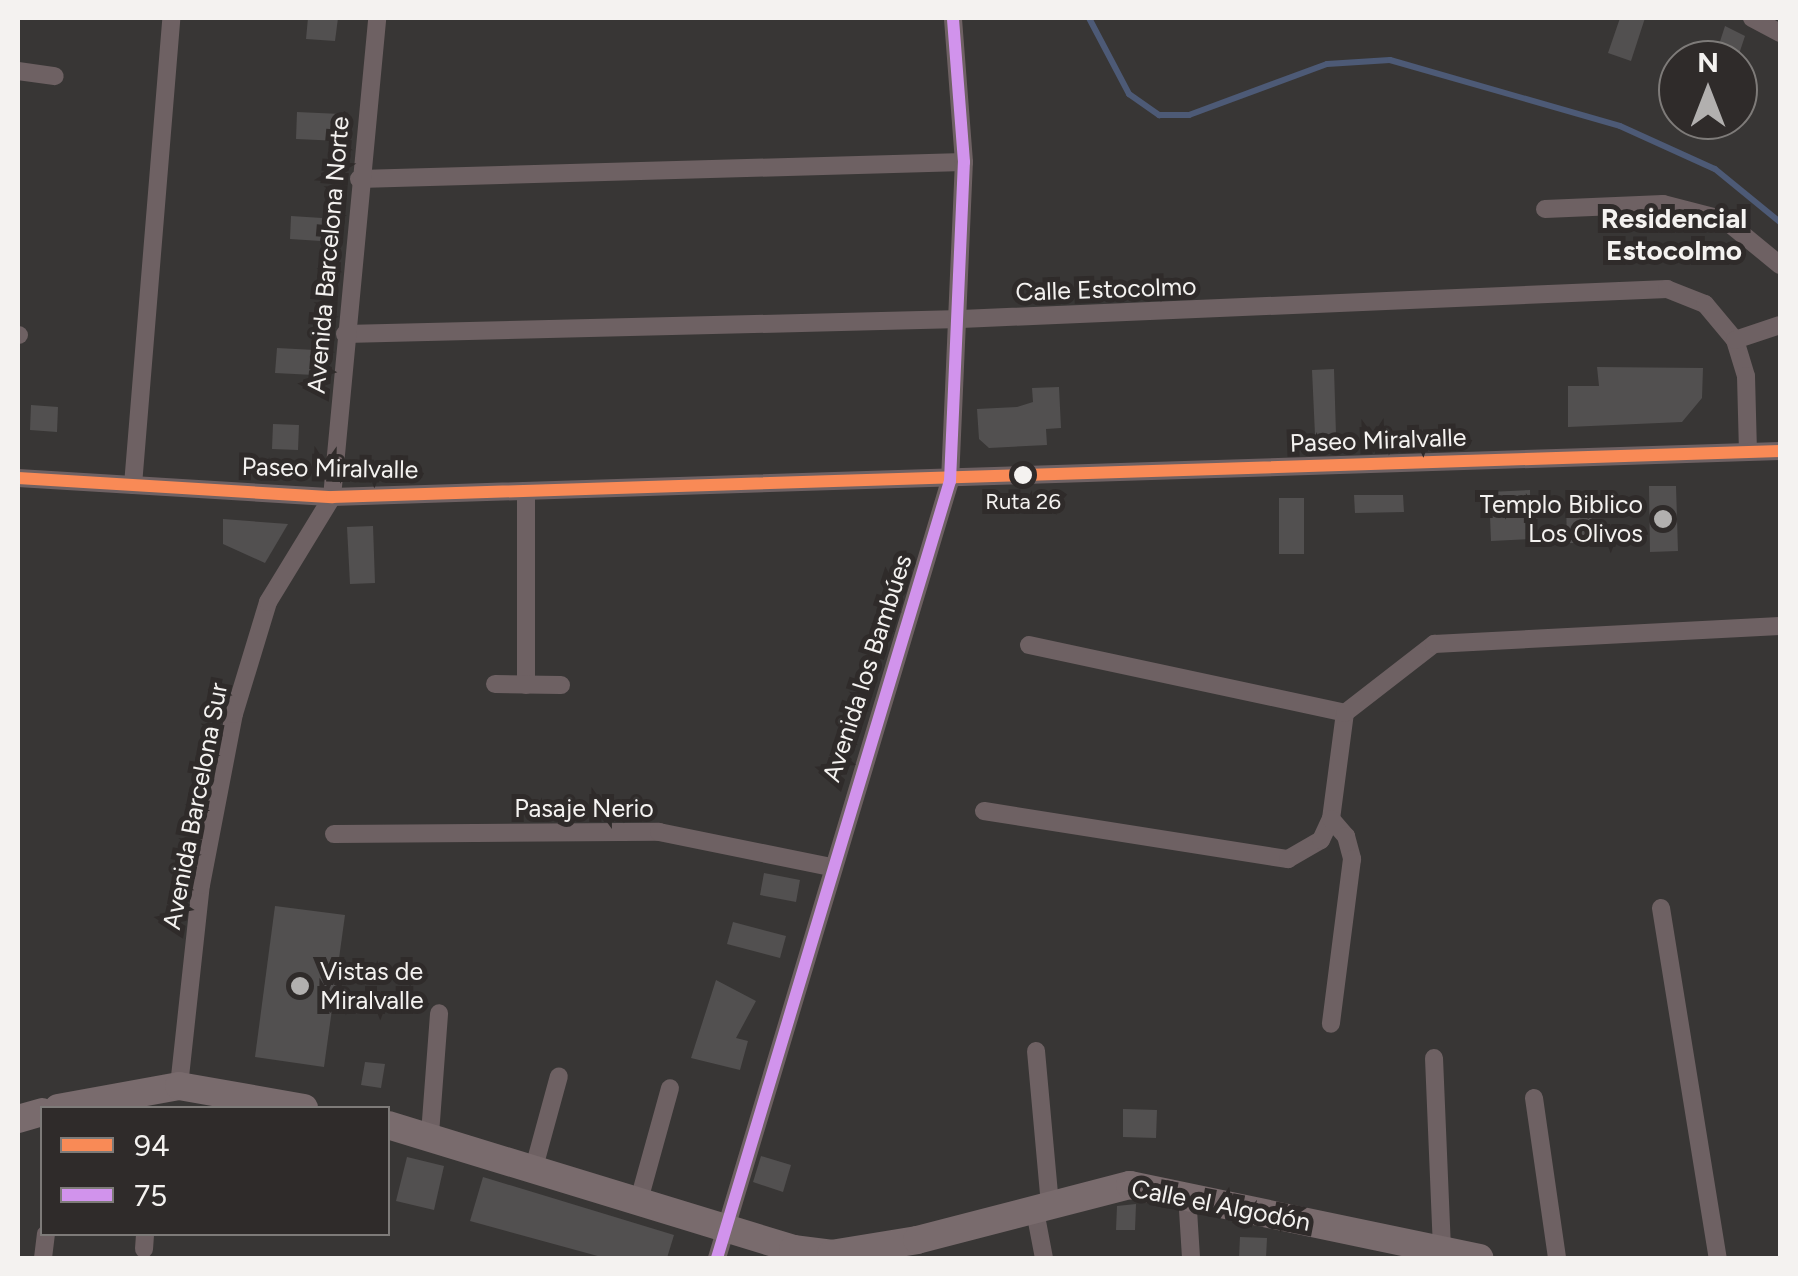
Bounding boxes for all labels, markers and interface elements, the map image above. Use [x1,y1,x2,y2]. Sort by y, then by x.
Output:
north arrow [1658,40,1758,140]
text: N [1697,45,1719,79]
street label: Avenida Barcelona Norte [301,115,355,395]
district label: Residencial Estocolmo [1601,201,1747,267]
street label: Calle Estocolmo [1015,271,1197,307]
street label: Paseo Miralvalle [1289,422,1467,458]
street label: Paseo Miralvalle [241,451,419,485]
marker: Ruta 26 [1013,465,1033,485]
place label: Ruta 26 [985,489,1061,515]
place label: Templo Biblico Los Olivos [1480,490,1643,549]
marker: Templo Biblico Los Olivos [1652,508,1674,530]
street label: Avenida los Bambúes [816,551,918,785]
street label: Avenida Barcelona Sur [156,680,234,932]
street label: Pasaje Nerio [514,793,654,823]
place label: Vistas de Miralvalle [320,957,424,1016]
marker: Vistas de Miralvalle [289,975,311,997]
legend [40,1106,390,1236]
text: 94 [134,1127,170,1164]
street label: Calle el Algodón [1129,1173,1313,1237]
text: 75 [134,1177,167,1214]

